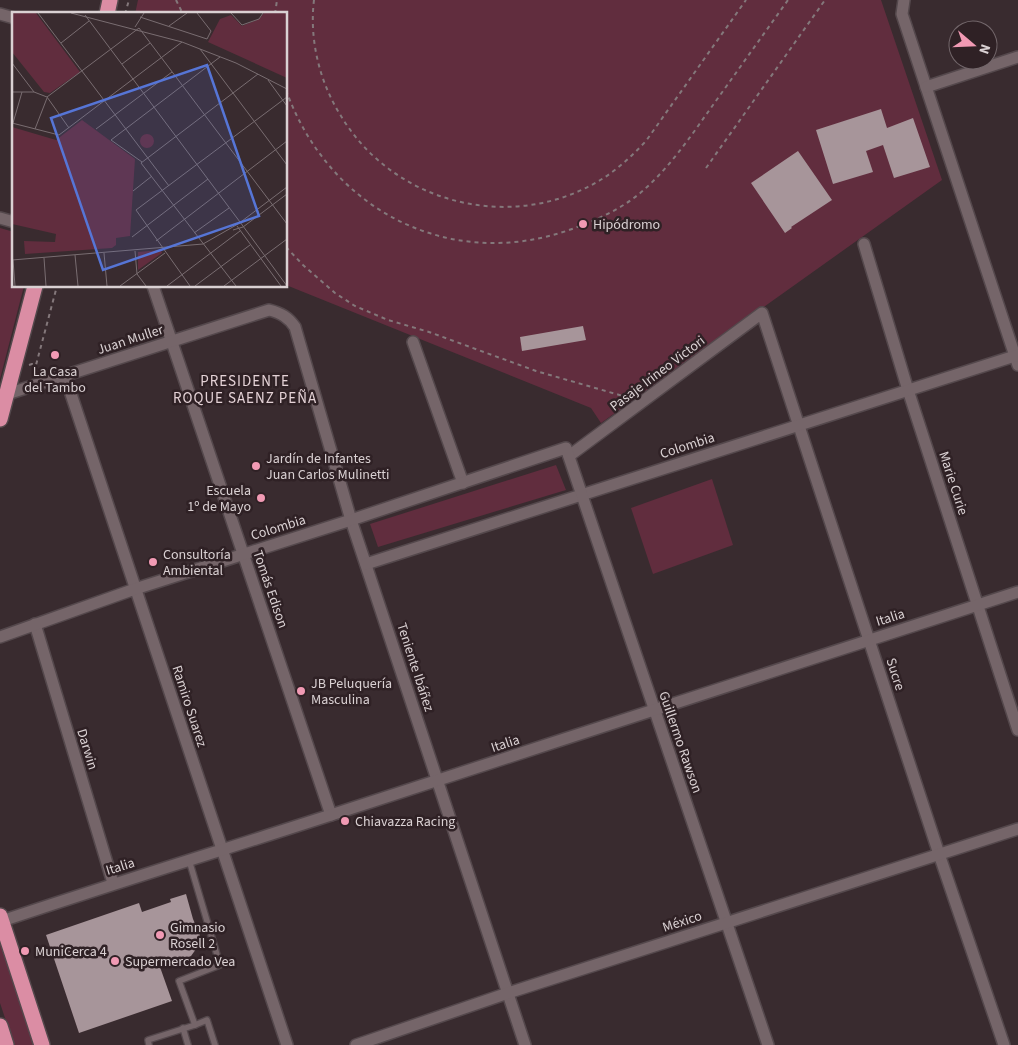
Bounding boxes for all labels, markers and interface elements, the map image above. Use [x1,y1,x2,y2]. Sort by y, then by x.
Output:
inset map [12,12,288,288]
north arrow [948,20,998,70]
text: N [973,41,995,57]
place label: Hipódromo [593,215,660,235]
marker: Hipódromo [577,218,589,230]
street label: Juan Muller [95,320,166,360]
street label: Pasaje Irineo Victori [606,331,709,416]
marker: La Casa del Tambo [49,349,61,361]
place label: La Casa del Tambo [24,362,86,398]
district label: PRESIDENTE ROQUE SAENZ PEÑA [173,371,317,409]
street label: Colombia [657,428,717,464]
place label: Jardín de Infantes Juan Carlos Mulinetti [266,449,389,485]
street label: Marie Curie [933,449,973,518]
marker: Jardín de Infantes Juan Carlos Mulinetti [250,460,262,472]
place label: Escuela 1º de Mayo [187,481,251,517]
marker: Escuela 1º de Mayo [255,492,267,504]
street label: Colombia [248,510,308,546]
place label: Consultoría Ambiental [163,545,231,581]
street label: Tomás Edison [247,548,293,631]
marker: Consultoría Ambiental [147,556,159,568]
street label: Italia [873,604,907,632]
street label: Teniente Ibáñez [391,620,439,714]
street label: Sucre [880,655,910,693]
street label: Ramiro Suarez [166,663,212,750]
place label: JB Peluquería Masculina [311,674,392,710]
marker: JB Peluquería Masculina [295,685,307,697]
street label: Guillermo Rawson [653,689,707,796]
street label: Darwin [71,726,103,772]
street label: Italia [488,730,522,758]
place label: Chiavazza Racing [355,812,455,832]
marker: Chiavazza Racing [339,815,351,827]
street label: Italia [103,853,137,881]
street label: México [660,906,705,938]
place label: Gimnasio Rosell 2 [170,918,225,954]
marker: Gimnasio Rosell 2 [154,929,166,941]
place label: MuniCerca 4 [35,942,107,962]
marker: MuniCerca 4 [19,945,31,957]
place label: Supermercado Vea [125,952,235,972]
marker: Supermercado Vea [109,955,121,967]

